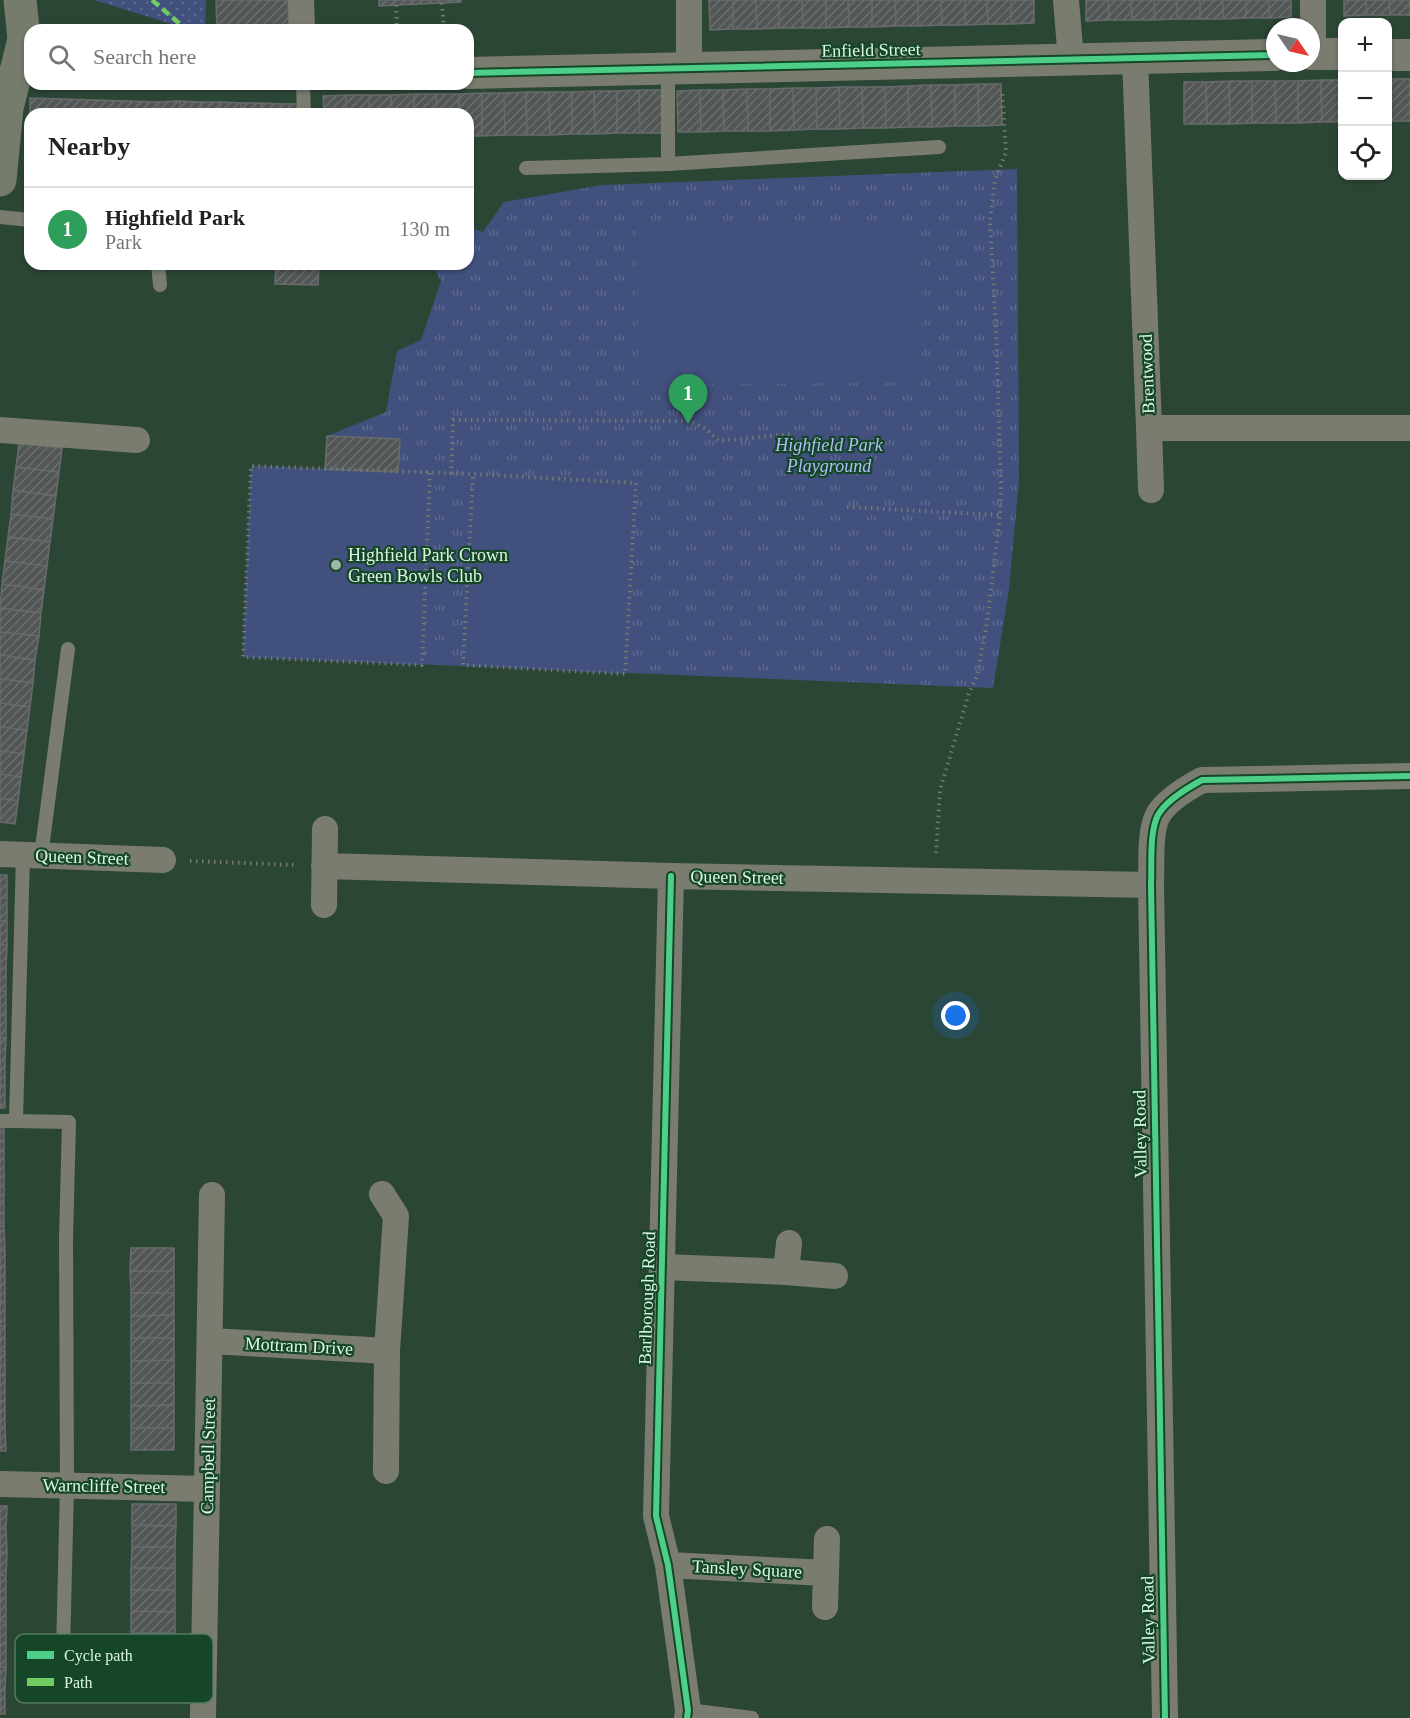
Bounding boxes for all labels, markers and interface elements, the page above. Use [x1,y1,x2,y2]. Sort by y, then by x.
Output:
north arrow [1266,18,1320,72]
map controls [1338,18,1392,180]
button: + [1338,18,1392,72]
search box [24,24,474,90]
street label: Enfield Street [821,39,921,61]
icon: search [45,41,78,74]
text: Search here [93,44,196,69]
button: − [1338,72,1392,126]
button: locate [1338,126,1392,180]
text: Nearby [48,132,130,161]
text: Highfield Park [105,205,245,230]
text: 1 [63,218,73,240]
text: 130 m [399,218,450,240]
text: Park [105,231,142,253]
street label: Brentwood [1136,334,1158,414]
pin: 1 [668,374,708,424]
park label: Highfield Park Playground [774,435,884,476]
place label: Highfield Park Crown Green Bowls Club [348,545,508,586]
marker: Highfield Park Crown Green Bowls Club [329,558,343,572]
street label: Queen Street [35,845,129,869]
street label: Queen Street [690,866,784,888]
your location [941,1001,970,1030]
street label: Valley Road [1129,1090,1151,1178]
street label: Barlborough Road [635,1231,659,1365]
street label: Mottram Drive [244,1333,354,1359]
street label: Campbell Street [197,1398,219,1514]
street label: Warncliffe Street [42,1475,166,1497]
street label: Tansley Square [691,1556,803,1582]
street label: Valley Road [1137,1576,1159,1664]
legend [15,1634,213,1703]
text: Cycle path [64,1647,133,1665]
text: Path [64,1674,92,1691]

